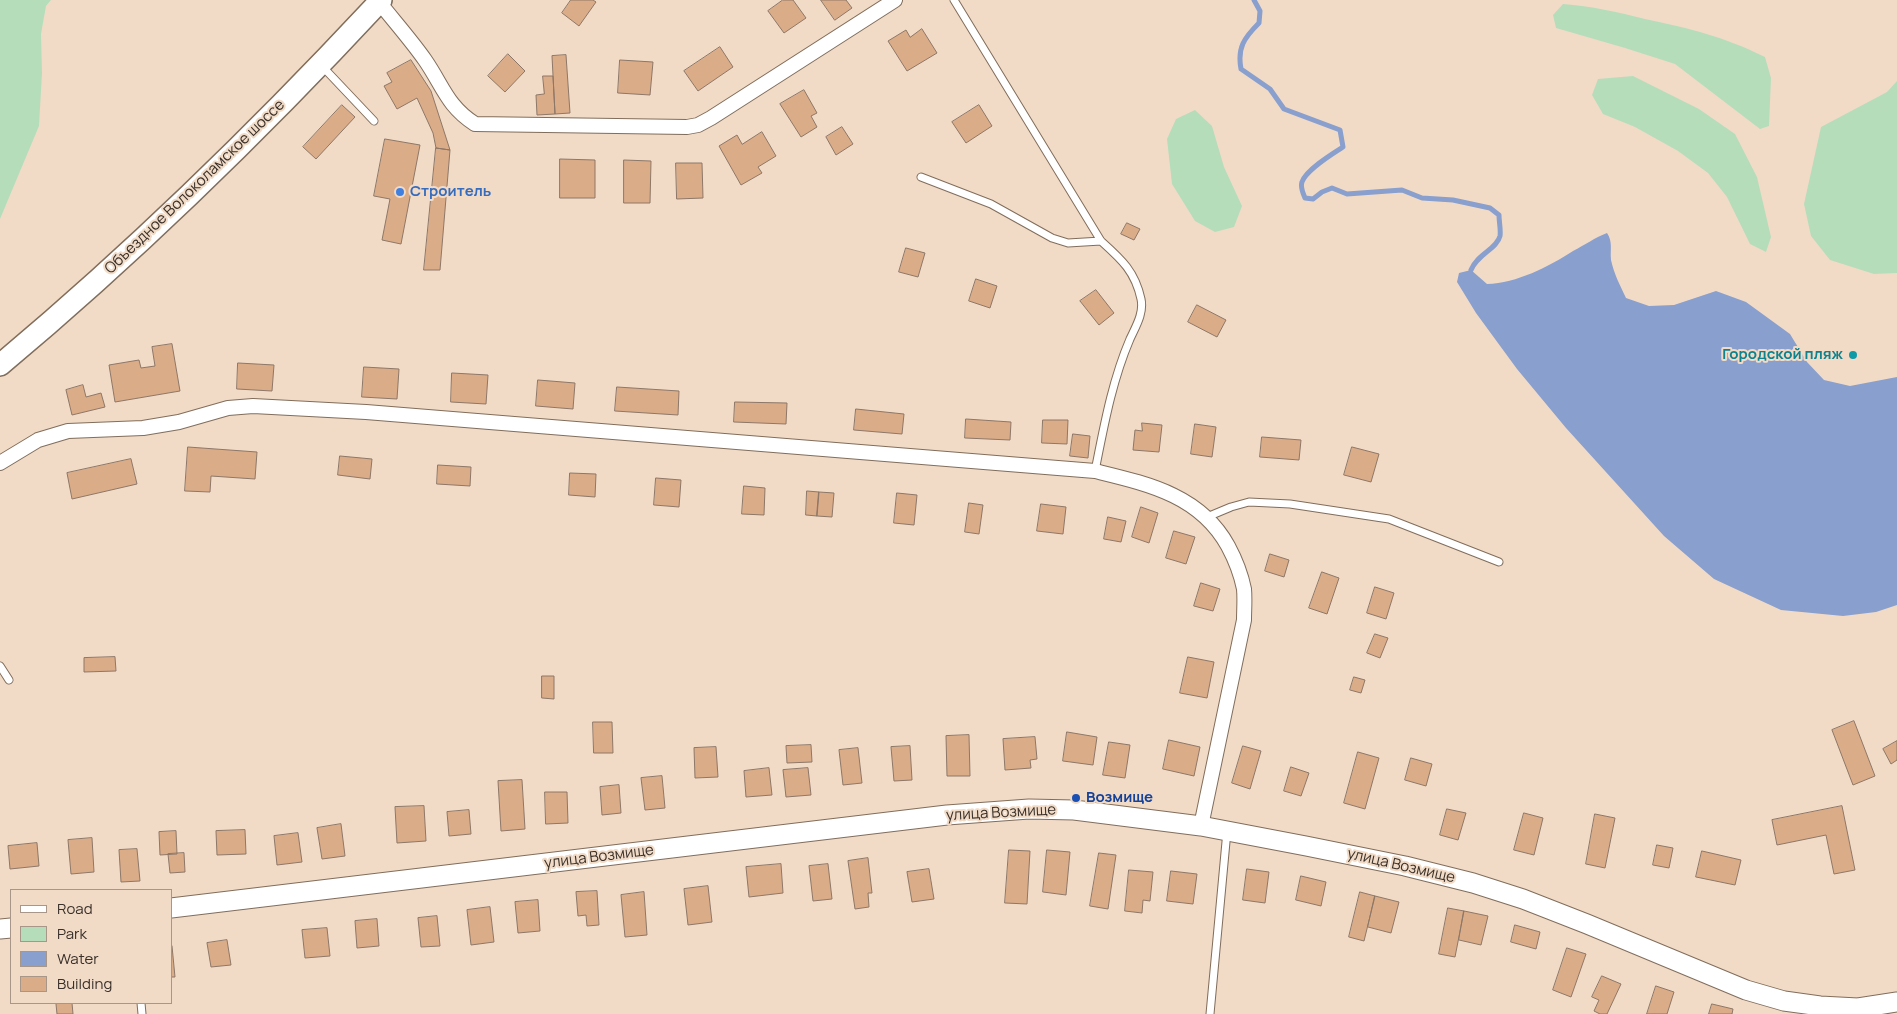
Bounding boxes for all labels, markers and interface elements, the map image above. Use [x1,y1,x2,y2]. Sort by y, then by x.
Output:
street label: Объездное Волоколамское шоссе [101,96,289,278]
place label: Строитель [410,183,491,201]
marker: Строитель [394,186,406,198]
place label: Городской пляж [1722,346,1843,364]
marker: Городской пляж [1847,349,1859,361]
place label: Возмище [1086,789,1153,807]
marker: Возмище [1070,792,1082,804]
street label: улица Возмище [946,801,1056,825]
street label: улица Возмище [543,841,655,873]
street label: улица Возмище [1345,845,1457,887]
legend [10,889,172,1004]
text: Road [57,898,93,919]
text: Park [57,923,87,944]
text: Water [57,948,99,969]
text: Building [57,973,112,994]

